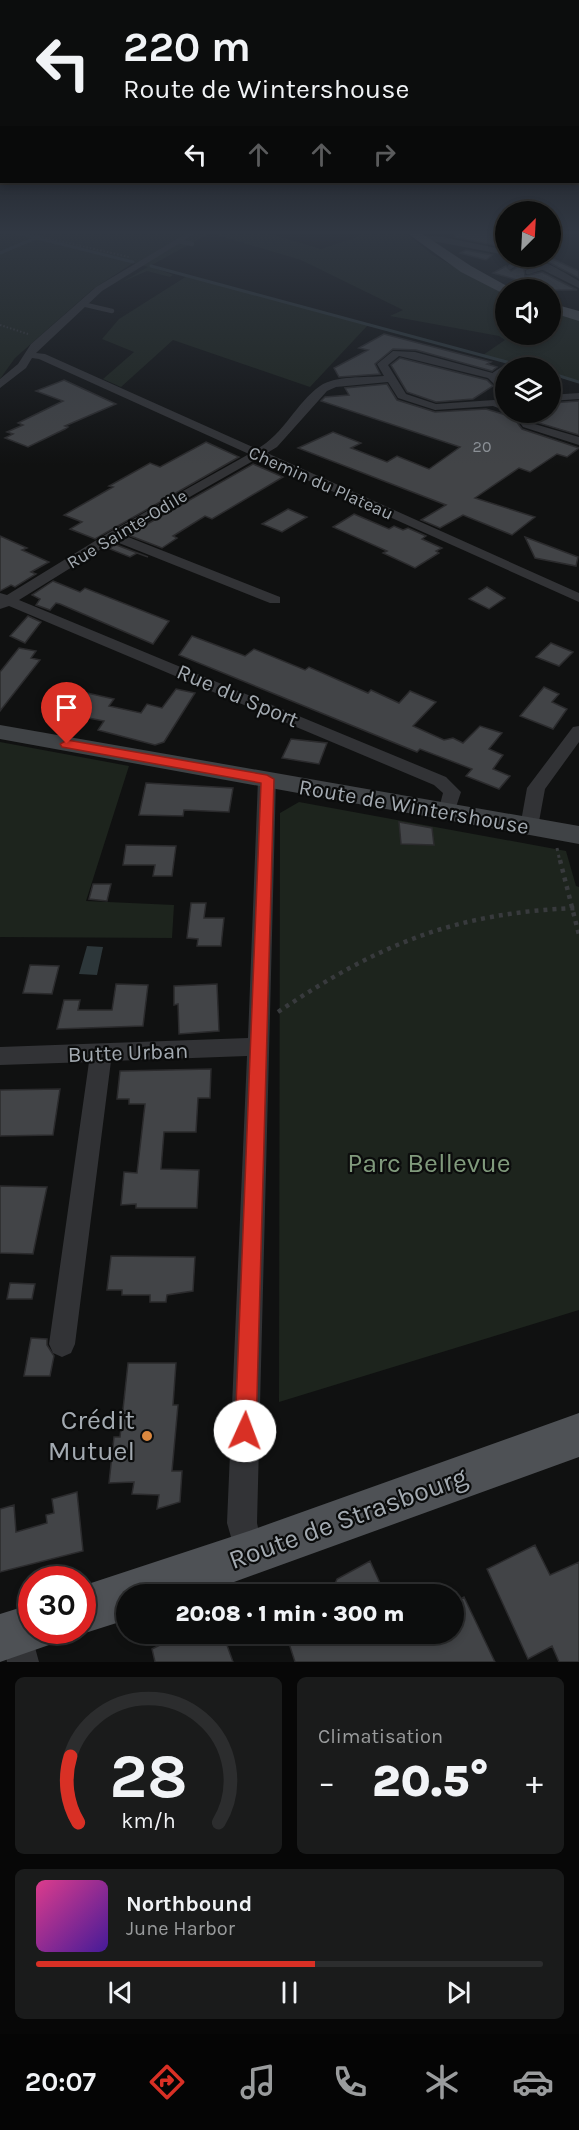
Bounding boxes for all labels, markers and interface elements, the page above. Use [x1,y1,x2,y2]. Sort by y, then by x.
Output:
text: 220 m [123,22,251,72]
icon: left [24,24,102,102]
text: Route de Wintershouse [123,73,409,105]
icon: left [179,138,212,171]
icon: ahead [242,138,275,171]
icon: ahead [305,138,338,171]
icon: right [368,138,401,171]
north arrow [495,201,561,267]
map controls [495,201,561,423]
button: sound [495,279,561,345]
button: layers [495,357,561,423]
house number: 20 [473,437,491,456]
street label: Chemin du Plateau [245,441,397,525]
street label: Rue Sainte-Odile [63,484,191,574]
street label: Rue du Sport [173,659,302,733]
pin [41,682,92,744]
icon: arrive [50,691,83,724]
street label: Route de Wintershouse [297,774,531,840]
street label: Butte Urban [67,1038,189,1068]
park label: Parc Bellevue [347,1147,511,1179]
position arrow [213,1399,277,1463]
place label: Crédit Mutuel [48,1404,135,1467]
marker: Crédit Mutuel [140,1429,154,1443]
street label: Route de Strasbourg [224,1460,472,1576]
speed limit sign: 30 [18,1566,96,1644]
text: 20:08 · 1 min · 300 m [176,1601,405,1627]
text: Climatisation [318,1725,443,1748]
text: 28 [109,1740,188,1813]
text: 20.5° [372,1755,489,1807]
text: − [318,1763,335,1801]
text: + [526,1763,543,1801]
text: km/h [121,1808,176,1833]
text: Northbound [126,1891,252,1917]
text: June Harbor [126,1917,235,1940]
icon: previous [104,1976,137,2009]
icon: pause [273,1976,306,2009]
icon: next [442,1976,475,2009]
icon: directions [146,2061,188,2103]
icon: music [237,2061,279,2103]
icon: phone [329,2061,371,2103]
icon: climate [421,2061,463,2103]
icon: car [512,2061,554,2103]
text: 20:07 [25,2066,96,2098]

